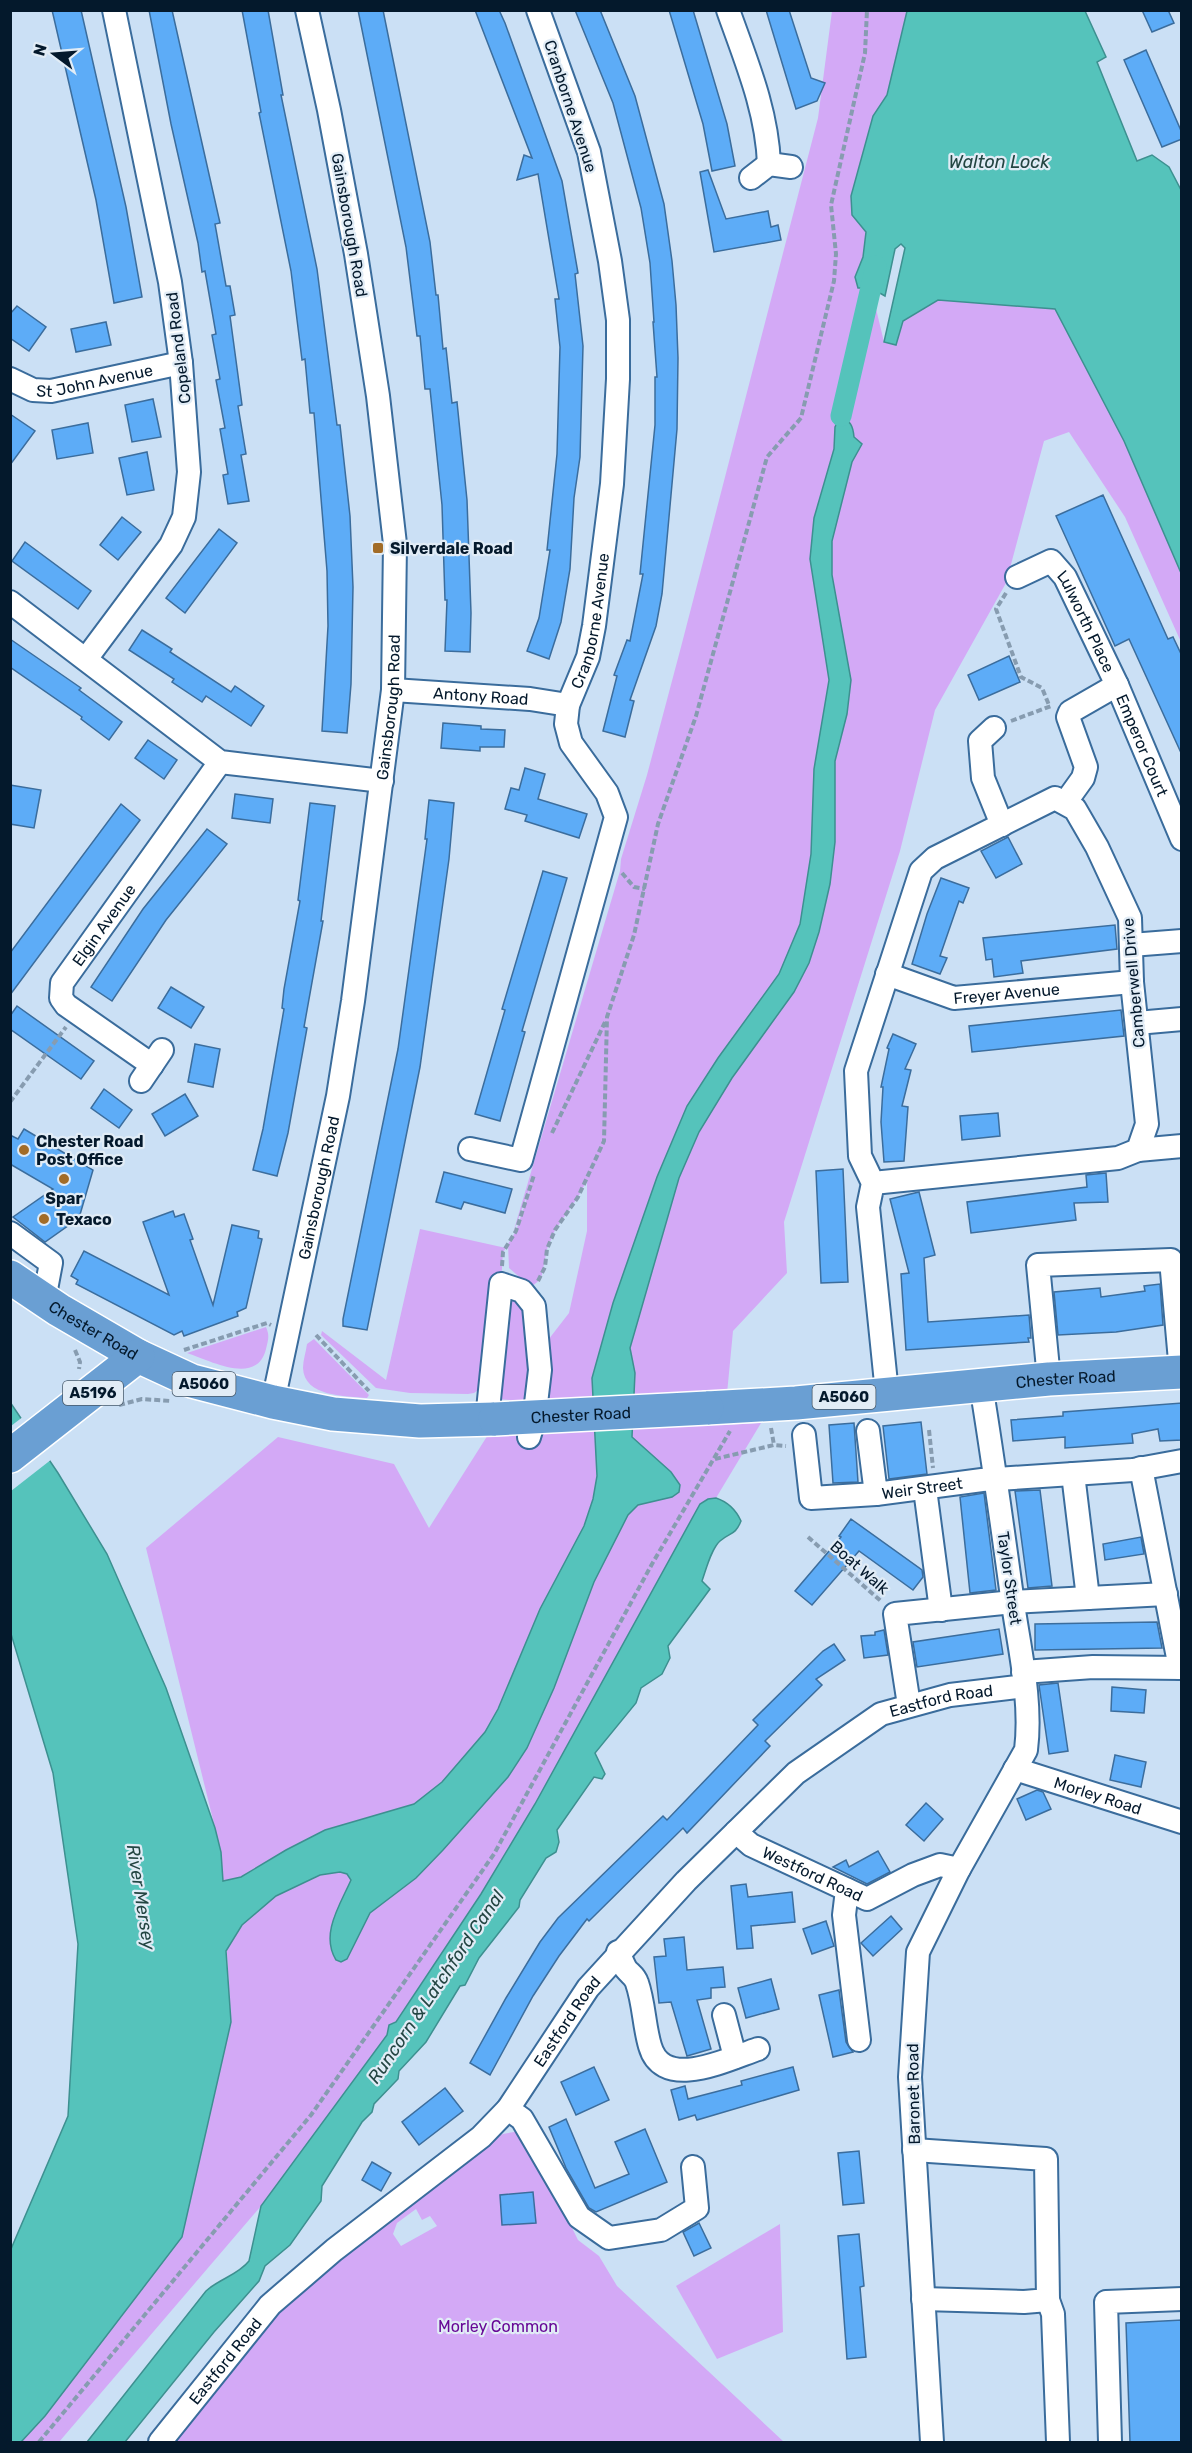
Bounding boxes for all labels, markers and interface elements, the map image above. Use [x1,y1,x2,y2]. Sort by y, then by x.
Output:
north arrow [24,24,84,84]
street label: Cranborne Avenue [540,38,601,175]
text: N [29,42,51,58]
water label: Walton Lock [948,151,1050,173]
street label: Gainsborough Road [327,152,372,299]
street label: Copeland Road [162,291,195,405]
street label: St John Avenue [36,360,155,401]
place label: Silverdale Road [390,539,513,558]
marker: Silverdale Road [371,541,385,555]
street label: Cranborne Avenue [567,552,613,691]
street label: Lulworth Place [1053,566,1119,676]
street label: Gainsborough Road [373,634,404,781]
street label: Antony Road [432,684,529,709]
street label: Emperor Court [1112,691,1172,799]
street label: Elgin Avenue [68,880,140,970]
street label: Camberwell Drive [1118,917,1149,1049]
street label: Freyer Avenue [953,980,1061,1008]
street label: Gainsborough Road [295,1114,343,1261]
place label: Chester Road Post Office [36,1132,144,1169]
marker: Chester Road Post Office [17,1143,31,1157]
marker: Spar [57,1172,71,1186]
place label: Spar [45,1189,83,1208]
place label: Texaco [56,1210,112,1229]
marker: Texaco [37,1212,51,1226]
street label: Chester Road [45,1297,141,1364]
street label: Chester Road [1015,1366,1116,1392]
road number: A5060 [172,1372,236,1396]
road number: A5196 [63,1381,123,1405]
road number: A5060 [812,1385,876,1409]
street label: Chester Road [530,1403,632,1427]
street label: Weir Street [881,1474,964,1503]
street label: Taylor Street [994,1530,1025,1626]
street label: Boat Walk [826,1537,894,1599]
street label: Eastford Road [887,1681,994,1721]
street label: Morley Road [1052,1773,1144,1819]
water label: River Mersey [122,1842,160,1952]
street label: Westford Road [759,1843,866,1906]
water label: Runcorn & Latchford Canal [363,1886,509,2088]
street label: Eastford Road [530,1972,604,2070]
street label: Baronet Road [903,2043,924,2145]
street label: Eastford Road [185,2314,266,2408]
park label: Morley Common [438,2317,558,2336]

